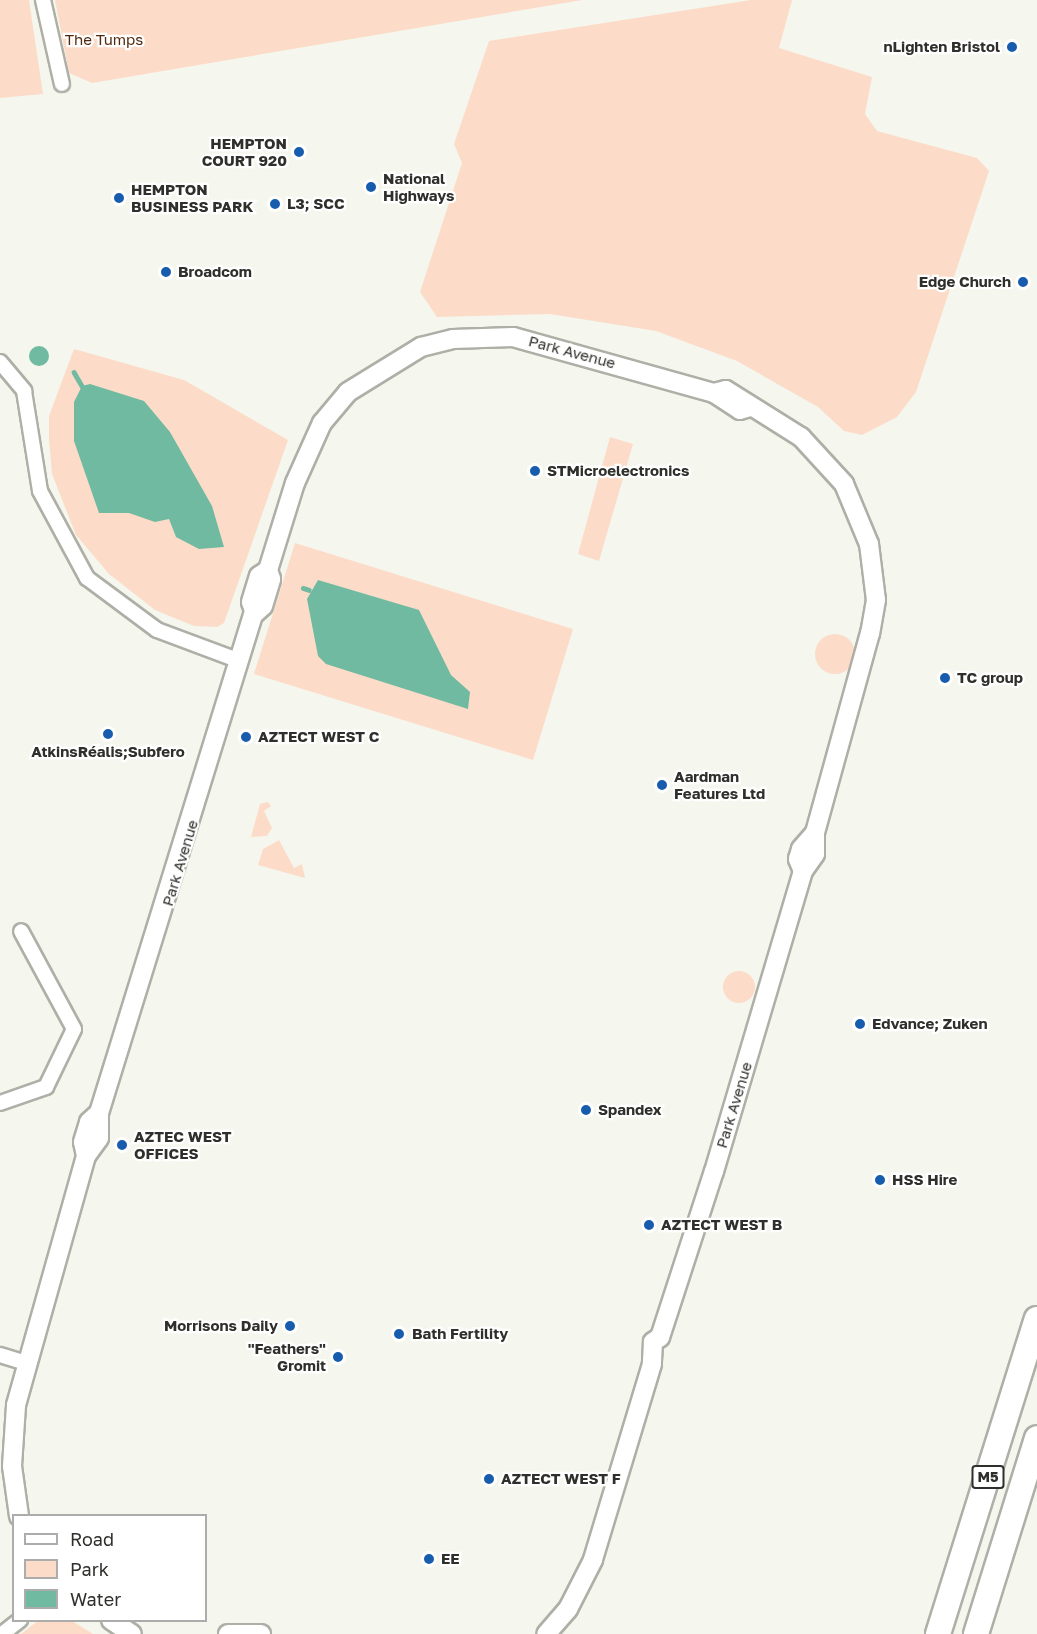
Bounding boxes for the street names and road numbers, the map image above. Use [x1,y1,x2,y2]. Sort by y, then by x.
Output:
street label: Park Avenue [527,332,617,372]
street label: Park Avenue [158,818,202,908]
street label: Park Avenue [712,1060,756,1150]
road number: M5 [972,1466,1004,1488]

